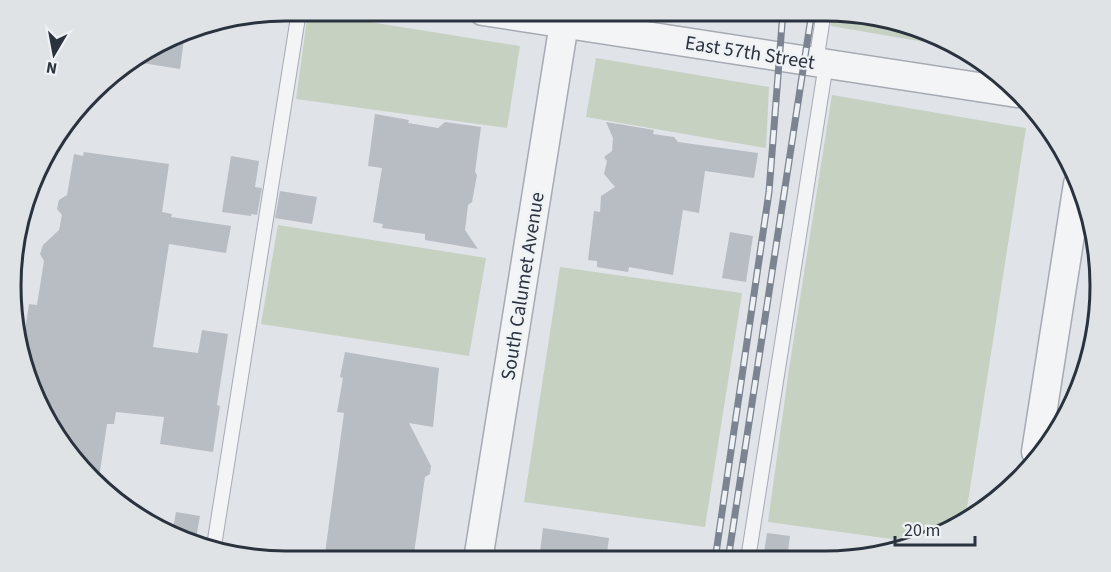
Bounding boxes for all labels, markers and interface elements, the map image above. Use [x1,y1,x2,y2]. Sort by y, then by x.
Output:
north arrow [24,24,84,84]
street label: East 57th Street [683,29,817,77]
text: N [44,56,59,80]
street label: South Calumet Avenue [494,190,552,382]
scale bar [895,509,974,547]
text: 20 m [904,518,940,543]

